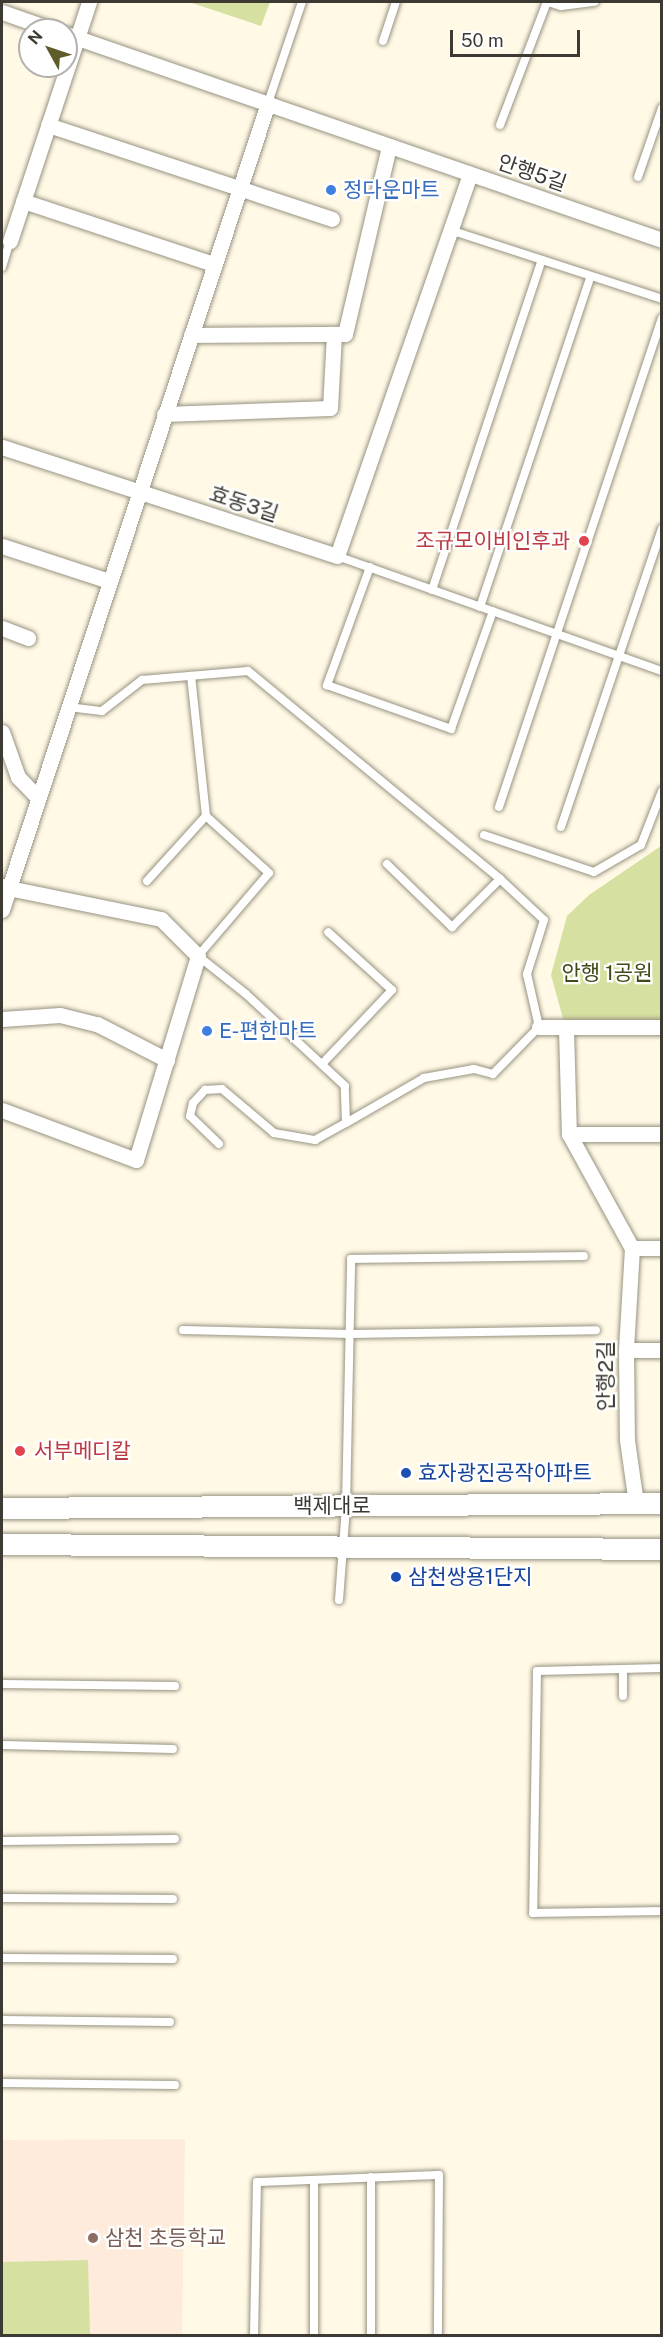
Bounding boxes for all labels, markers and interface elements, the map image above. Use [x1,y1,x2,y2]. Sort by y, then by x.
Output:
north arrow [18,18,78,78]
scale bar [453,18,584,56]
text: N [24,26,47,48]
text: 50 m [461,30,504,51]
street label: 안행5길 [494,149,570,197]
place label: 정다운마트 [343,177,440,203]
marker: 정다운마트 [324,183,338,197]
street label: 효동3길 [206,481,282,527]
place label: 조규모이비인후과 [415,528,570,554]
marker: 조규모이비인후과 [575,532,593,550]
park label: 안행 1공원 [562,960,652,986]
place label: E-편한마트 [219,1018,317,1044]
marker: E-편한마트 [200,1024,214,1038]
street label: 안행2길 [593,1341,619,1411]
place label: 서부메디칼 [34,1438,131,1464]
marker: 서부메디칼 [11,1442,29,1460]
place label: 효자광진공작아파트 [418,1460,592,1486]
marker: 효자광진공작아파트 [399,1466,413,1480]
street label: 백제대로 [293,1493,371,1519]
place label: 삼천쌍용1단지 [408,1564,532,1590]
marker: 삼천쌍용1단지 [389,1570,403,1584]
place label: 삼천 초등학교 [105,2225,226,2251]
marker: 삼천 초등학교 [86,2231,100,2245]

